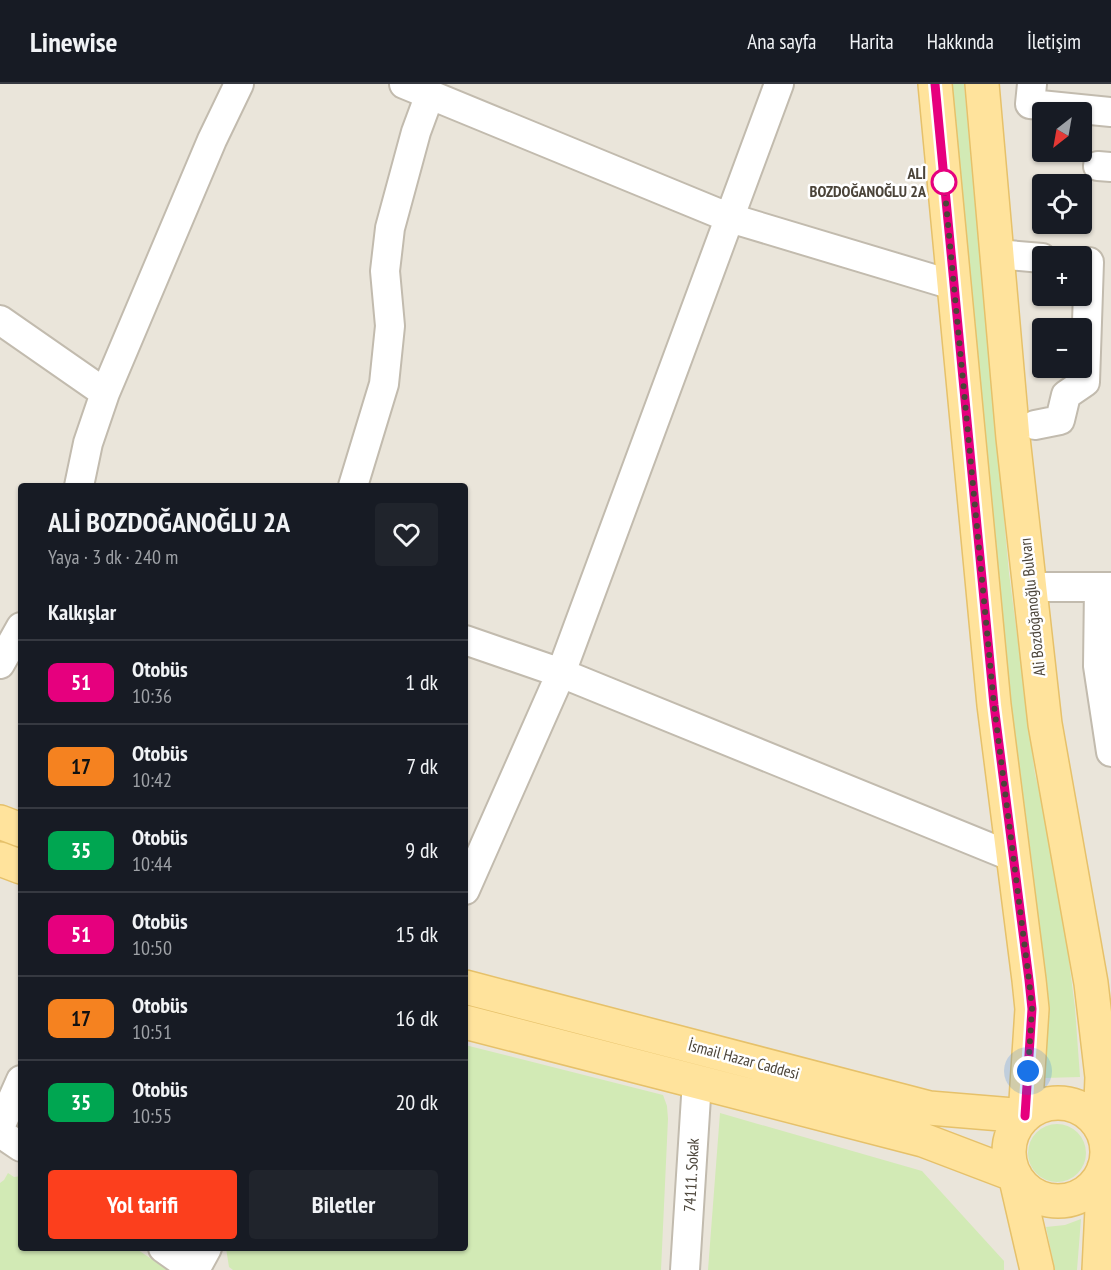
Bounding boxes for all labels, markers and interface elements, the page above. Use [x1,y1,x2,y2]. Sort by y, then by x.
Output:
text: Linewise [30,23,118,60]
text: Ana sayfa [747,28,816,55]
text: Harita [849,28,894,55]
text: Hakkında [927,28,994,55]
text: İletişim [1027,28,1081,55]
north arrow [1032,102,1092,162]
map controls [1032,102,1092,378]
place label: ALİ BOZDOĞANOĞLU 2A [810,163,927,201]
marker: ALİ BOZDOĞANOĞLU 2A [931,169,957,195]
button: locate [1032,174,1092,234]
button: + [1032,246,1092,306]
button: − [1032,318,1092,378]
text: ALİ BOZDOĞANOĞLU 2A [48,503,290,540]
button: heart [375,503,438,566]
street label: Ali Bozdoğanoğlu Bulvarı [1015,537,1049,677]
text: Yaya · 3 dk · 240 m [48,544,178,570]
text: Kalkışlar [48,598,116,626]
text: Otobüs [132,655,188,683]
text: 1 dk [405,668,438,696]
text: 51 [71,669,91,696]
text: 10:36 [132,683,172,709]
text: Otobüs [132,739,188,767]
text: 7 dk [406,752,438,780]
text: 17 [71,753,91,780]
text: 10:42 [132,767,172,793]
text: Otobüs [132,823,188,851]
text: 9 dk [405,836,438,864]
text: 35 [71,837,91,864]
text: 10:44 [132,851,172,877]
text: Otobüs [132,907,188,935]
text: 15 dk [395,920,438,948]
text: 51 [71,921,91,948]
text: 10:50 [132,935,172,961]
text: Otobüs [132,991,188,1019]
text: 16 dk [395,1004,438,1032]
text: 17 [71,1005,91,1032]
text: 10:51 [132,1019,172,1045]
street label: İsmail Hazar Caddesi [686,1035,802,1083]
your location [1013,1056,1043,1086]
text: Otobüs [132,1075,188,1103]
text: 20 dk [395,1088,438,1116]
text: 35 [71,1089,91,1116]
text: 10:55 [132,1103,172,1129]
street label: 74111. Sokak [679,1137,703,1212]
button: Yol tarifi [48,1170,237,1239]
button: Biletler [249,1170,438,1239]

